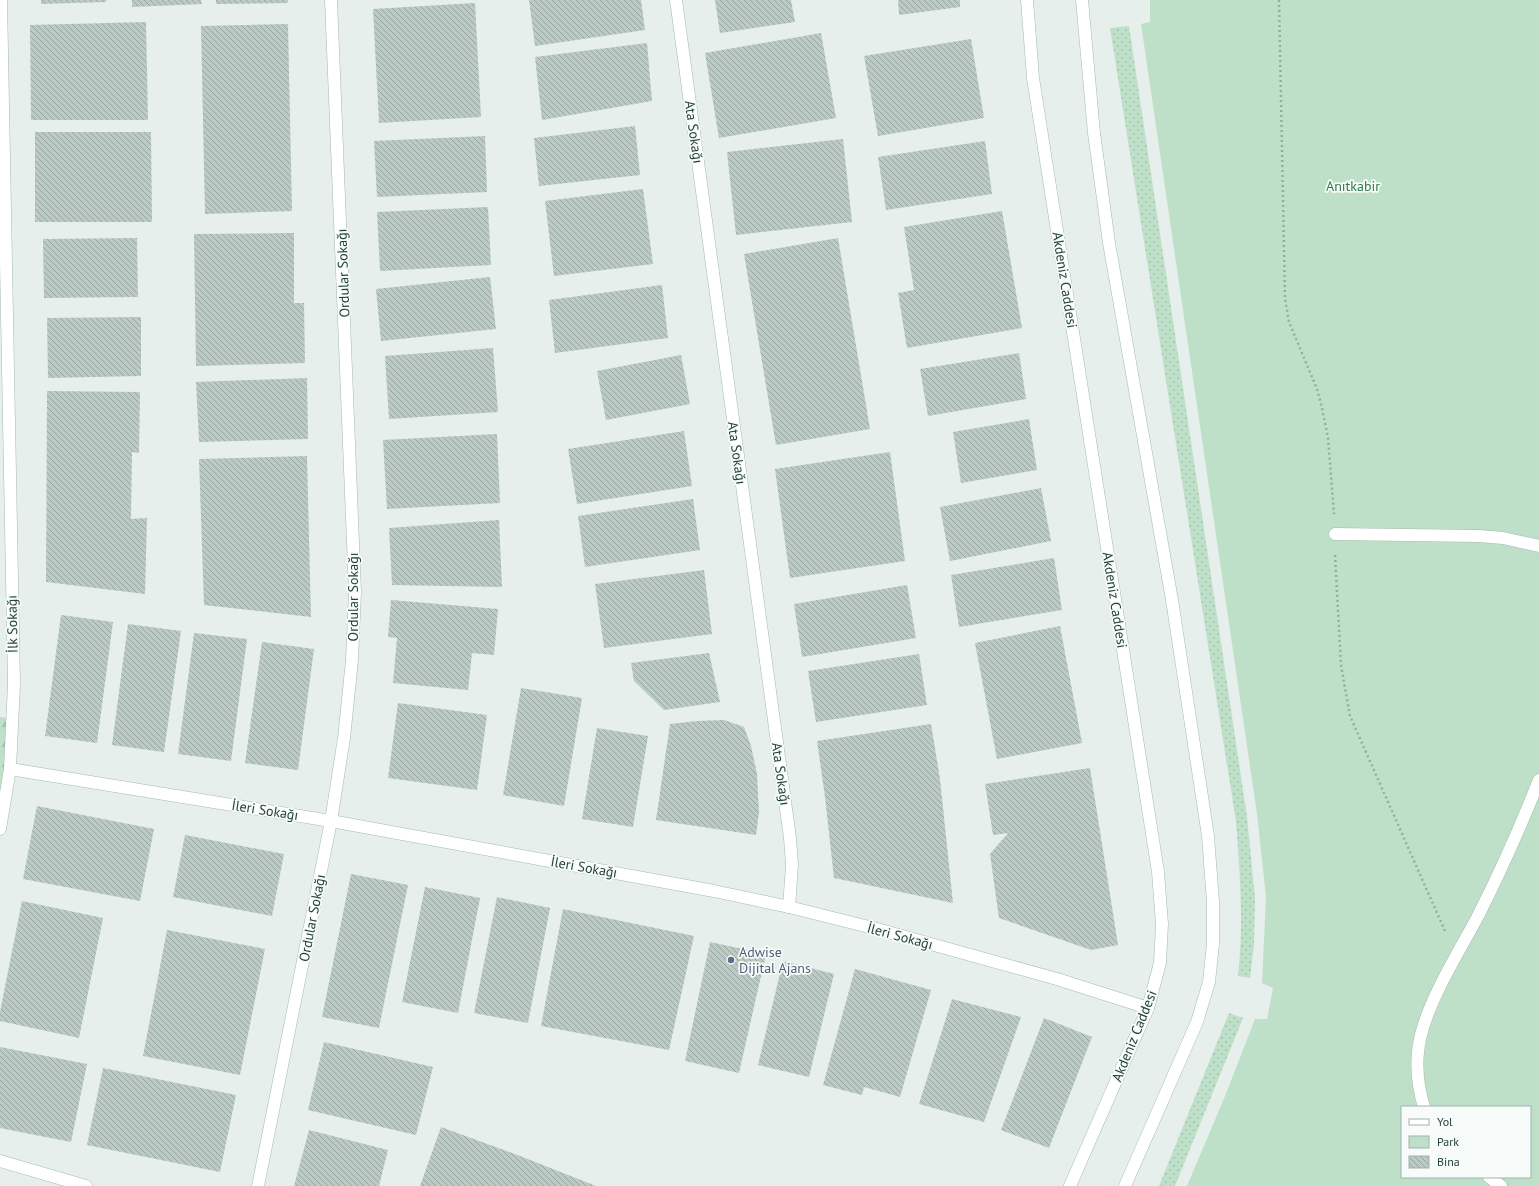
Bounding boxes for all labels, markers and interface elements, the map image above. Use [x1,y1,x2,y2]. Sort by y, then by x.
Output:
street label: Ata Sokağı [681,99,707,165]
park label: Anıtkabir [1326,177,1380,195]
street label: Ordular Sokağı [332,228,354,318]
street label: Akdeniz Caddesi [1049,231,1081,329]
street label: Ata Sokağı [724,420,750,486]
street label: Akdeniz Caddesi [1099,551,1131,649]
street label: Ordular Sokağı [344,553,362,641]
street label: İlk Sokağı [2,595,22,653]
street label: Ata Sokağı [768,741,794,807]
street label: İleri Sokağı [230,796,300,824]
street label: İleri Sokağı [549,852,619,882]
street label: Ordular Sokağı [295,873,329,963]
street label: İleri Sokağı [865,919,935,953]
place label: Adwise Dijital Ajans [739,943,811,977]
marker: Adwise Dijital Ajans [726,955,736,965]
street label: Akdeniz Caddesi [1107,988,1161,1084]
legend [1401,1106,1531,1178]
text: Yol [1437,1114,1453,1129]
text: Park [1437,1134,1459,1149]
text: Bina [1437,1154,1460,1169]

